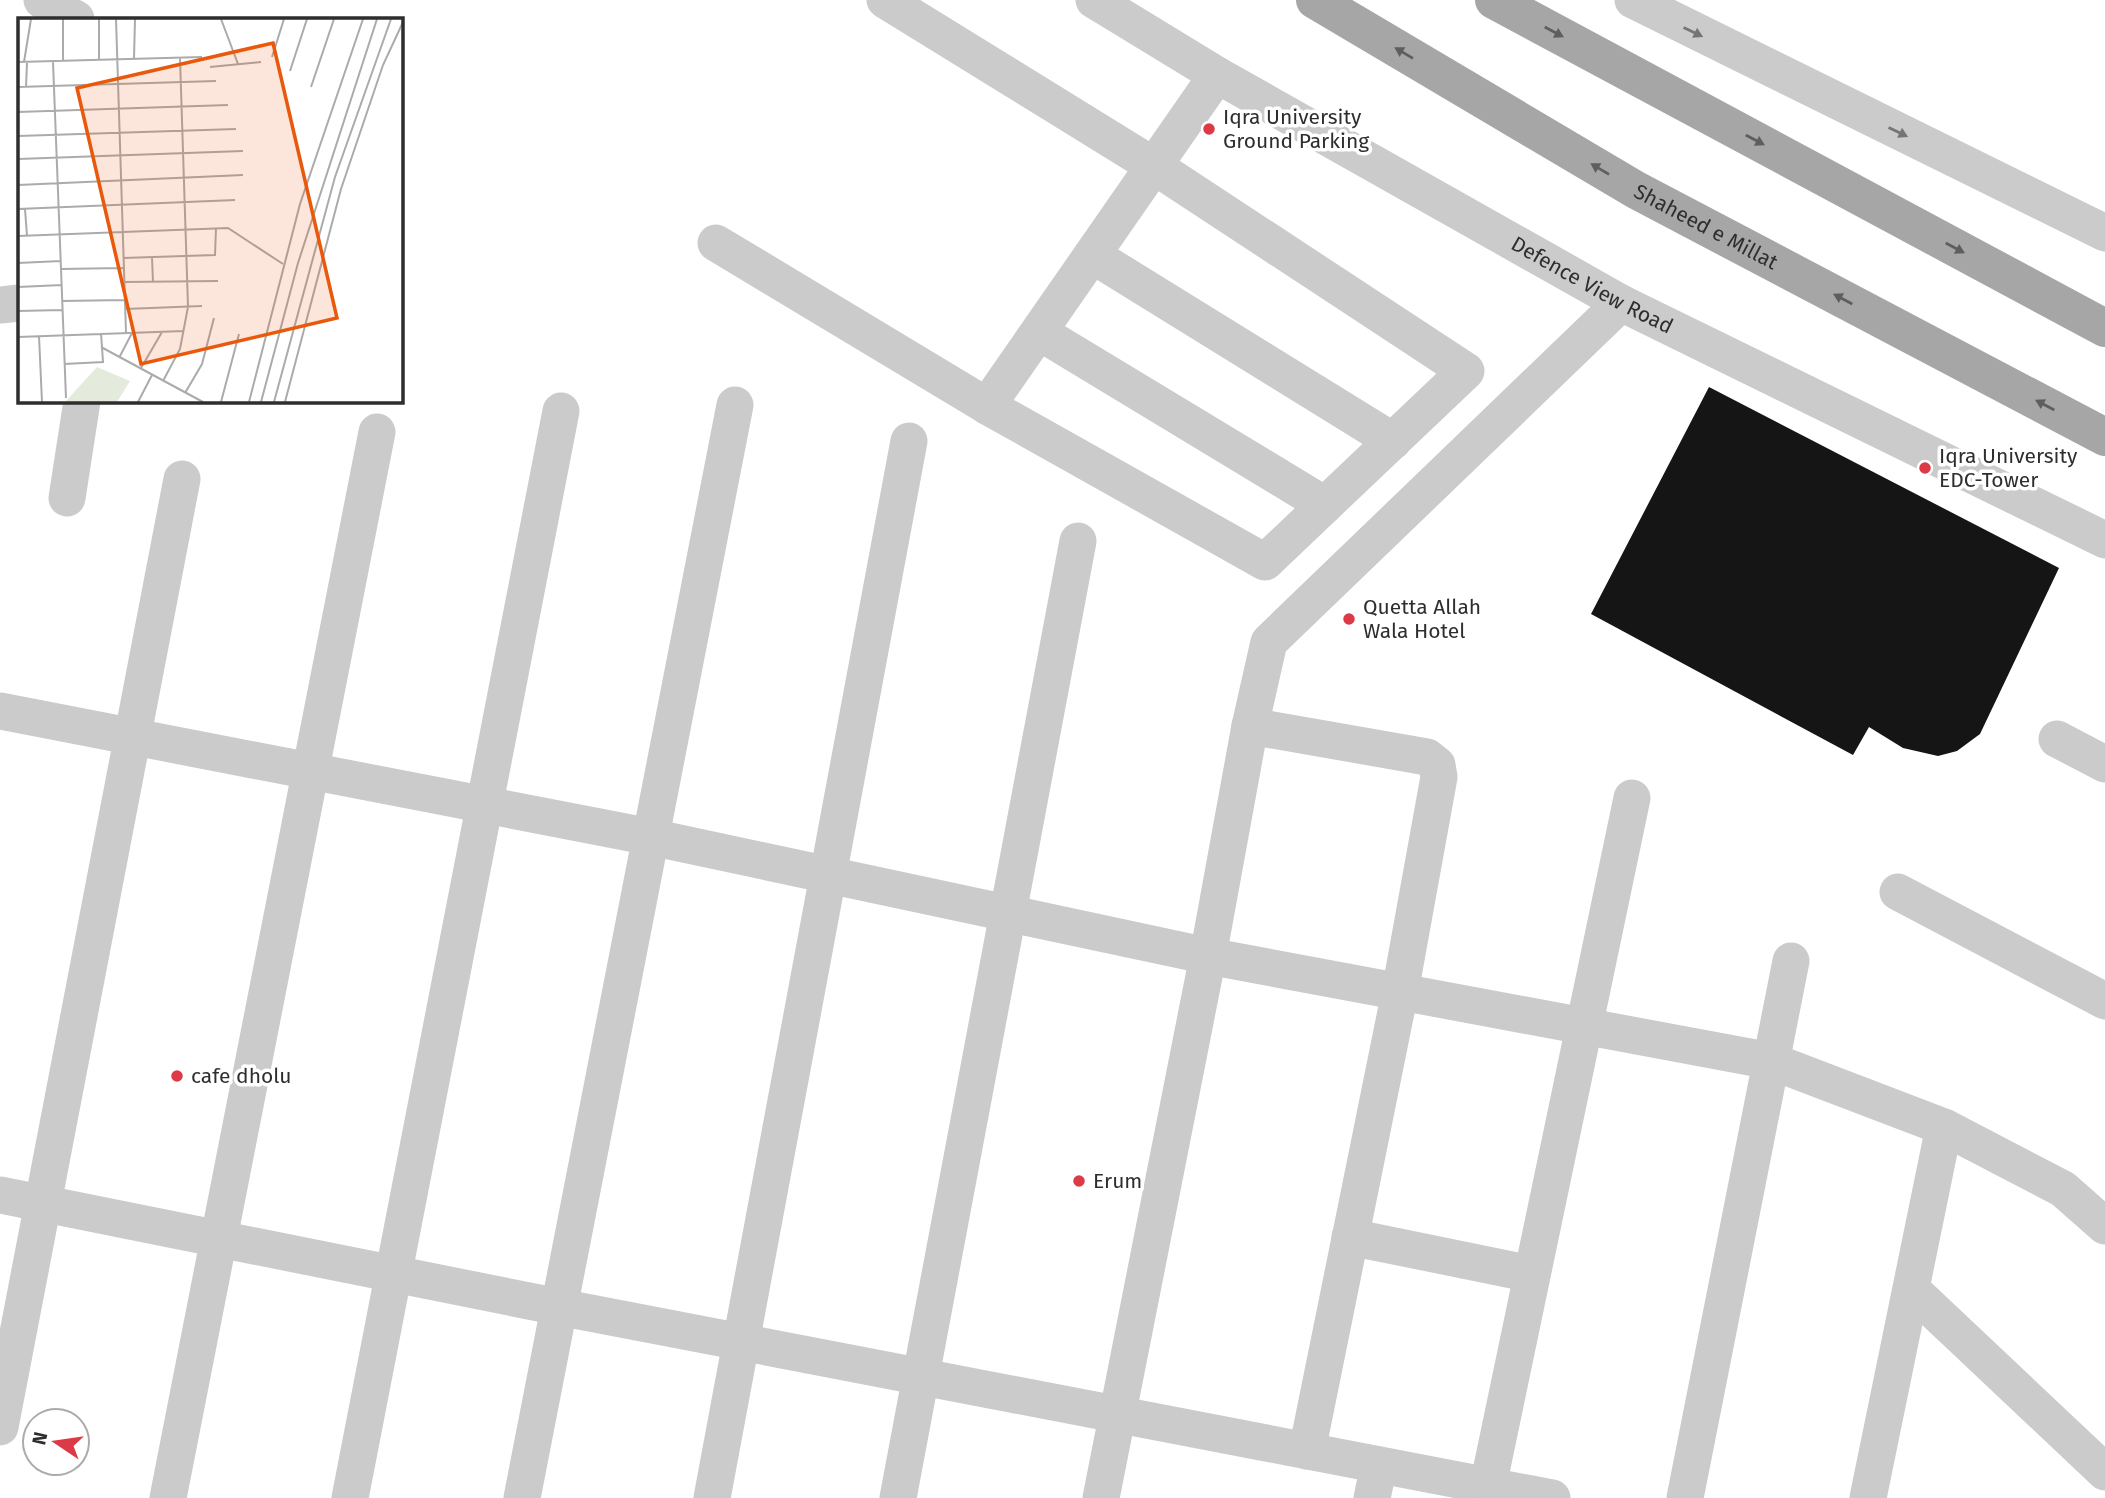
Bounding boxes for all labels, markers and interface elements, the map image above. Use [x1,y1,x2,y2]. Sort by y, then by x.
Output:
inset map [18,18,402,402]
one-way arrow [1545,26,1564,38]
one-way arrow [1683,26,1703,37]
one-way arrow [1394,46,1413,59]
place label: Iqra University Ground Parking [1223,104,1369,154]
marker: Iqra University Ground Parking [1201,121,1217,137]
one-way arrow [1888,126,1908,137]
one-way arrow [1745,134,1765,146]
one-way arrow [1590,162,1609,175]
street label: Shaheed e Millat [1629,178,1783,276]
street label: Defence View Road [1506,231,1677,339]
one-way arrow [1945,242,1965,253]
one-way arrow [1833,293,1853,305]
one-way arrow [2035,399,2054,411]
place label: Iqra University EDC-Tower [1939,443,2078,493]
marker: Iqra University EDC-Tower [1917,460,1933,476]
place label: Quetta Allah Wala Hotel [1363,594,1481,644]
marker: Quetta Allah Wala Hotel [1341,611,1357,627]
place label: cafe dholu [191,1063,292,1089]
marker: cafe dholu [169,1068,185,1084]
place label: Erum [1093,1168,1142,1194]
marker: Erum [1071,1173,1087,1189]
north arrow [21,1407,91,1477]
text: N [27,1430,53,1447]

